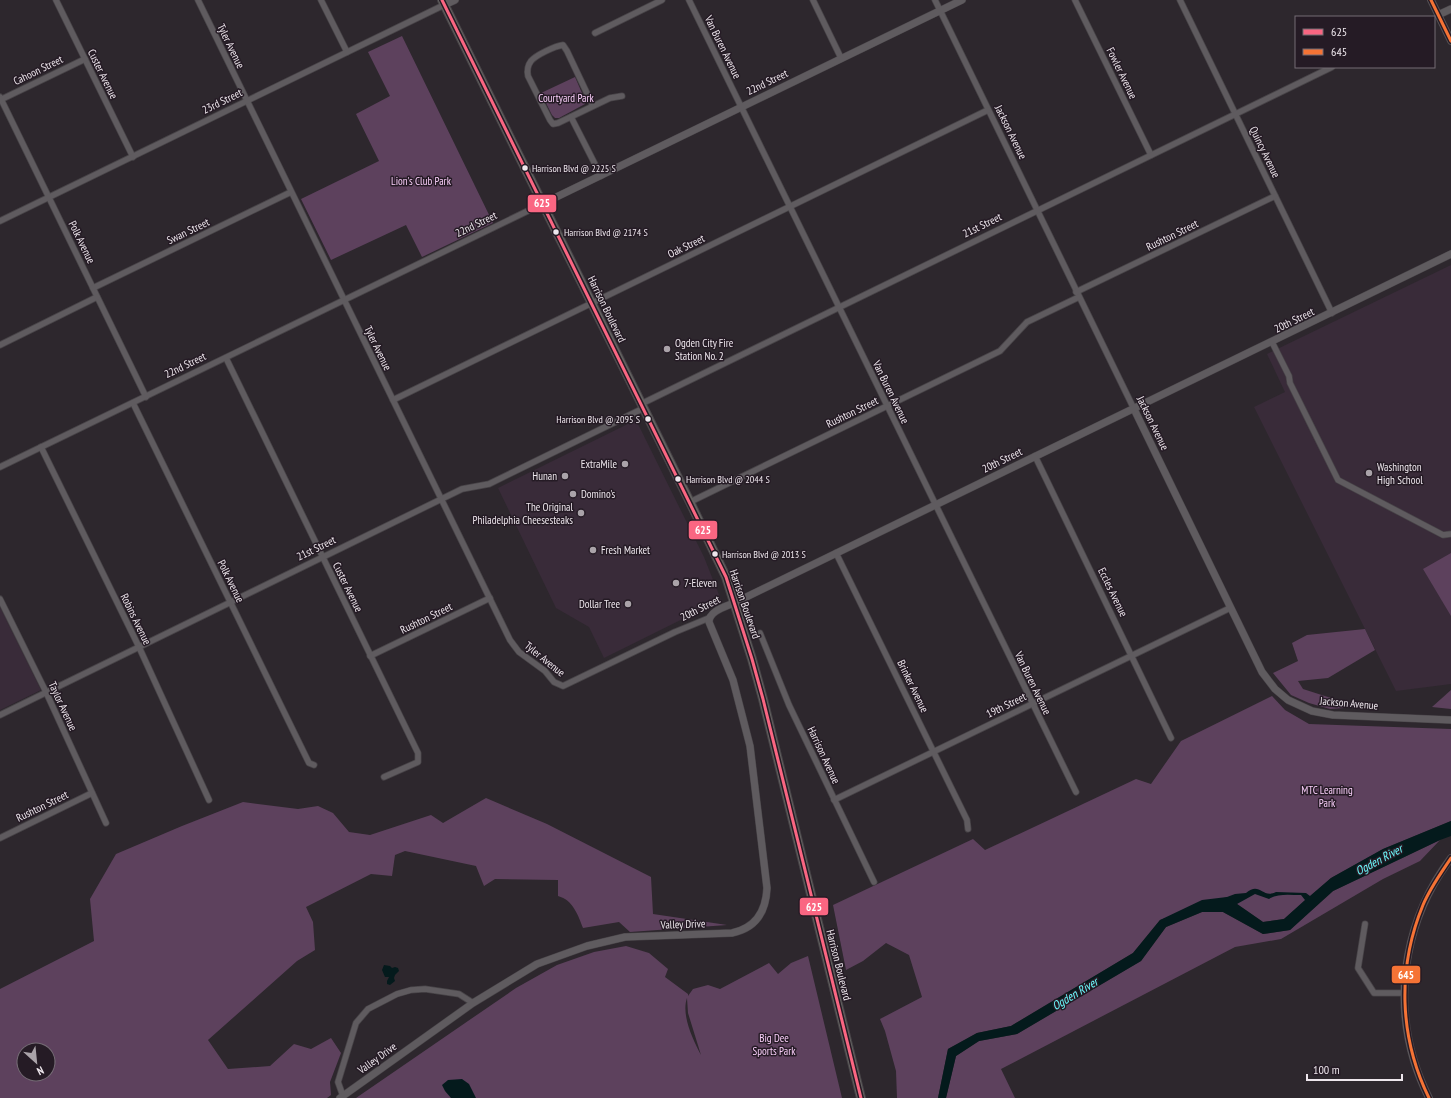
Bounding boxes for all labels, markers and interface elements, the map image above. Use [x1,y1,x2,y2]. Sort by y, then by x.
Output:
street label: Van Buren Avenue [701,12,744,81]
legend [1295,16,1435,68]
street label: Tyler Avenue [214,21,248,71]
text: 625 [1331,24,1347,39]
text: 645 [1331,44,1347,59]
street label: Fowler Avenue [1104,45,1141,101]
street label: Custer Avenue [85,47,121,102]
street label: Cahoon Street [11,52,65,88]
street label: 22nd Street [744,66,790,98]
street label: 23rd Street [200,85,244,117]
park label: Courtyard Park [538,91,594,105]
street label: Jackson Avenue [991,102,1030,162]
street label: Quincy Avenue [1247,124,1284,180]
place label: Harrison Blvd @ 2225 S [532,162,616,175]
marker: Harrison Blvd @ 2225 S [520,163,530,173]
park label: Lion's Club Park [391,174,452,188]
line badge: 625 [527,194,557,213]
text: 625 [534,196,550,210]
street label: 22nd Street [453,208,499,240]
street label: 21st Street [960,210,1004,240]
street label: Swan Street [164,215,212,247]
street label: Rushton Street [1144,216,1200,254]
street label: Polk Avenue [66,218,99,266]
place label: Harrison Blvd @ 2174 S [564,226,648,239]
marker: Harrison Blvd @ 2174 S [551,227,561,237]
street label: Oak Street [665,231,707,261]
street label: Harrison Boulevard [585,273,629,345]
street label: 20th Street [1272,304,1316,336]
street label: Tyler Avenue [361,323,395,373]
place label: Ogden City Fire Station No. 2 [675,336,734,363]
marker: Ogden City Fire Station No. 2 [662,344,672,354]
street label: 22nd Street [162,349,208,381]
street label: Van Buren Avenue [869,357,912,426]
street label: Rushton Street [824,393,880,431]
street label: Jackson Avenue [1133,393,1172,453]
place label: Harrison Blvd @ 2095 S [556,413,640,426]
marker: Harrison Blvd @ 2095 S [643,414,653,424]
street label: 20th Street [980,444,1024,476]
place label: ExtraMile [581,457,617,471]
marker: ExtraMile [620,459,630,469]
place label: Washington High School [1377,460,1423,487]
marker: Washington High School [1364,468,1374,478]
place label: Hunan [532,469,557,483]
marker: Hunan [560,471,570,481]
place label: Harrison Blvd @ 2044 S [686,473,770,486]
marker: Harrison Blvd @ 2044 S [673,474,683,484]
place label: Domino's [581,487,616,501]
marker: Domino's [568,489,578,499]
place label: The Original Philadelphia Cheesesteaks [473,500,573,527]
marker: The Original Philadelphia Cheesesteaks [576,508,586,518]
line badge: 625 [688,520,718,540]
text: 625 [695,523,711,537]
street label: 21st Street [294,533,338,563]
place label: Fresh Market [601,543,650,557]
marker: Fresh Market [588,545,598,555]
place label: Harrison Blvd @ 2013 S [722,548,806,561]
marker: Harrison Blvd @ 2013 S [710,549,720,559]
street label: Polk Avenue [215,557,248,605]
street label: Custer Avenue [330,560,366,615]
street label: Eccles Avenue [1095,565,1131,619]
street label: Harrison Boulevard [727,567,763,641]
place label: 7-Eleven [684,576,717,590]
marker: 7-Eleven [671,578,681,588]
street label: Robins Avenue [118,591,155,647]
street label: 20th Street [678,592,722,624]
place label: Dollar Tree [579,597,620,611]
street label: Rushton Street [398,599,454,637]
marker: Dollar Tree [623,599,633,609]
street label: Tyler Avenue [522,638,568,680]
street label: Van Buren Avenue [1011,648,1054,717]
street label: Brinker Avenue [894,657,932,715]
street label: Taylor Avenue [46,679,81,733]
street label: 19th Street [984,689,1028,721]
street label: Jackson Avenue [1318,693,1379,713]
street label: Harrison Avenue [805,724,844,786]
park label: MTC Learning Park [1301,783,1353,810]
street label: Rushton Street [14,787,70,825]
water label: Ogden River [1353,840,1406,878]
line badge: 625 [799,897,829,916]
text: 625 [806,900,822,914]
street label: Valley Drive [659,916,706,932]
street label: Harrison Boulevard [823,928,855,1002]
line badge: 645 [1391,965,1421,984]
text: 645 [1398,968,1414,982]
water label: Ogden River [1049,973,1102,1013]
park label: Big Dee Sports Park [753,1031,796,1058]
street label: Valley Drive [354,1039,400,1077]
north arrow [16,1042,56,1082]
scale bar [1307,1056,1402,1082]
text: 100 m [1313,1062,1340,1077]
text: N [35,1063,46,1079]

